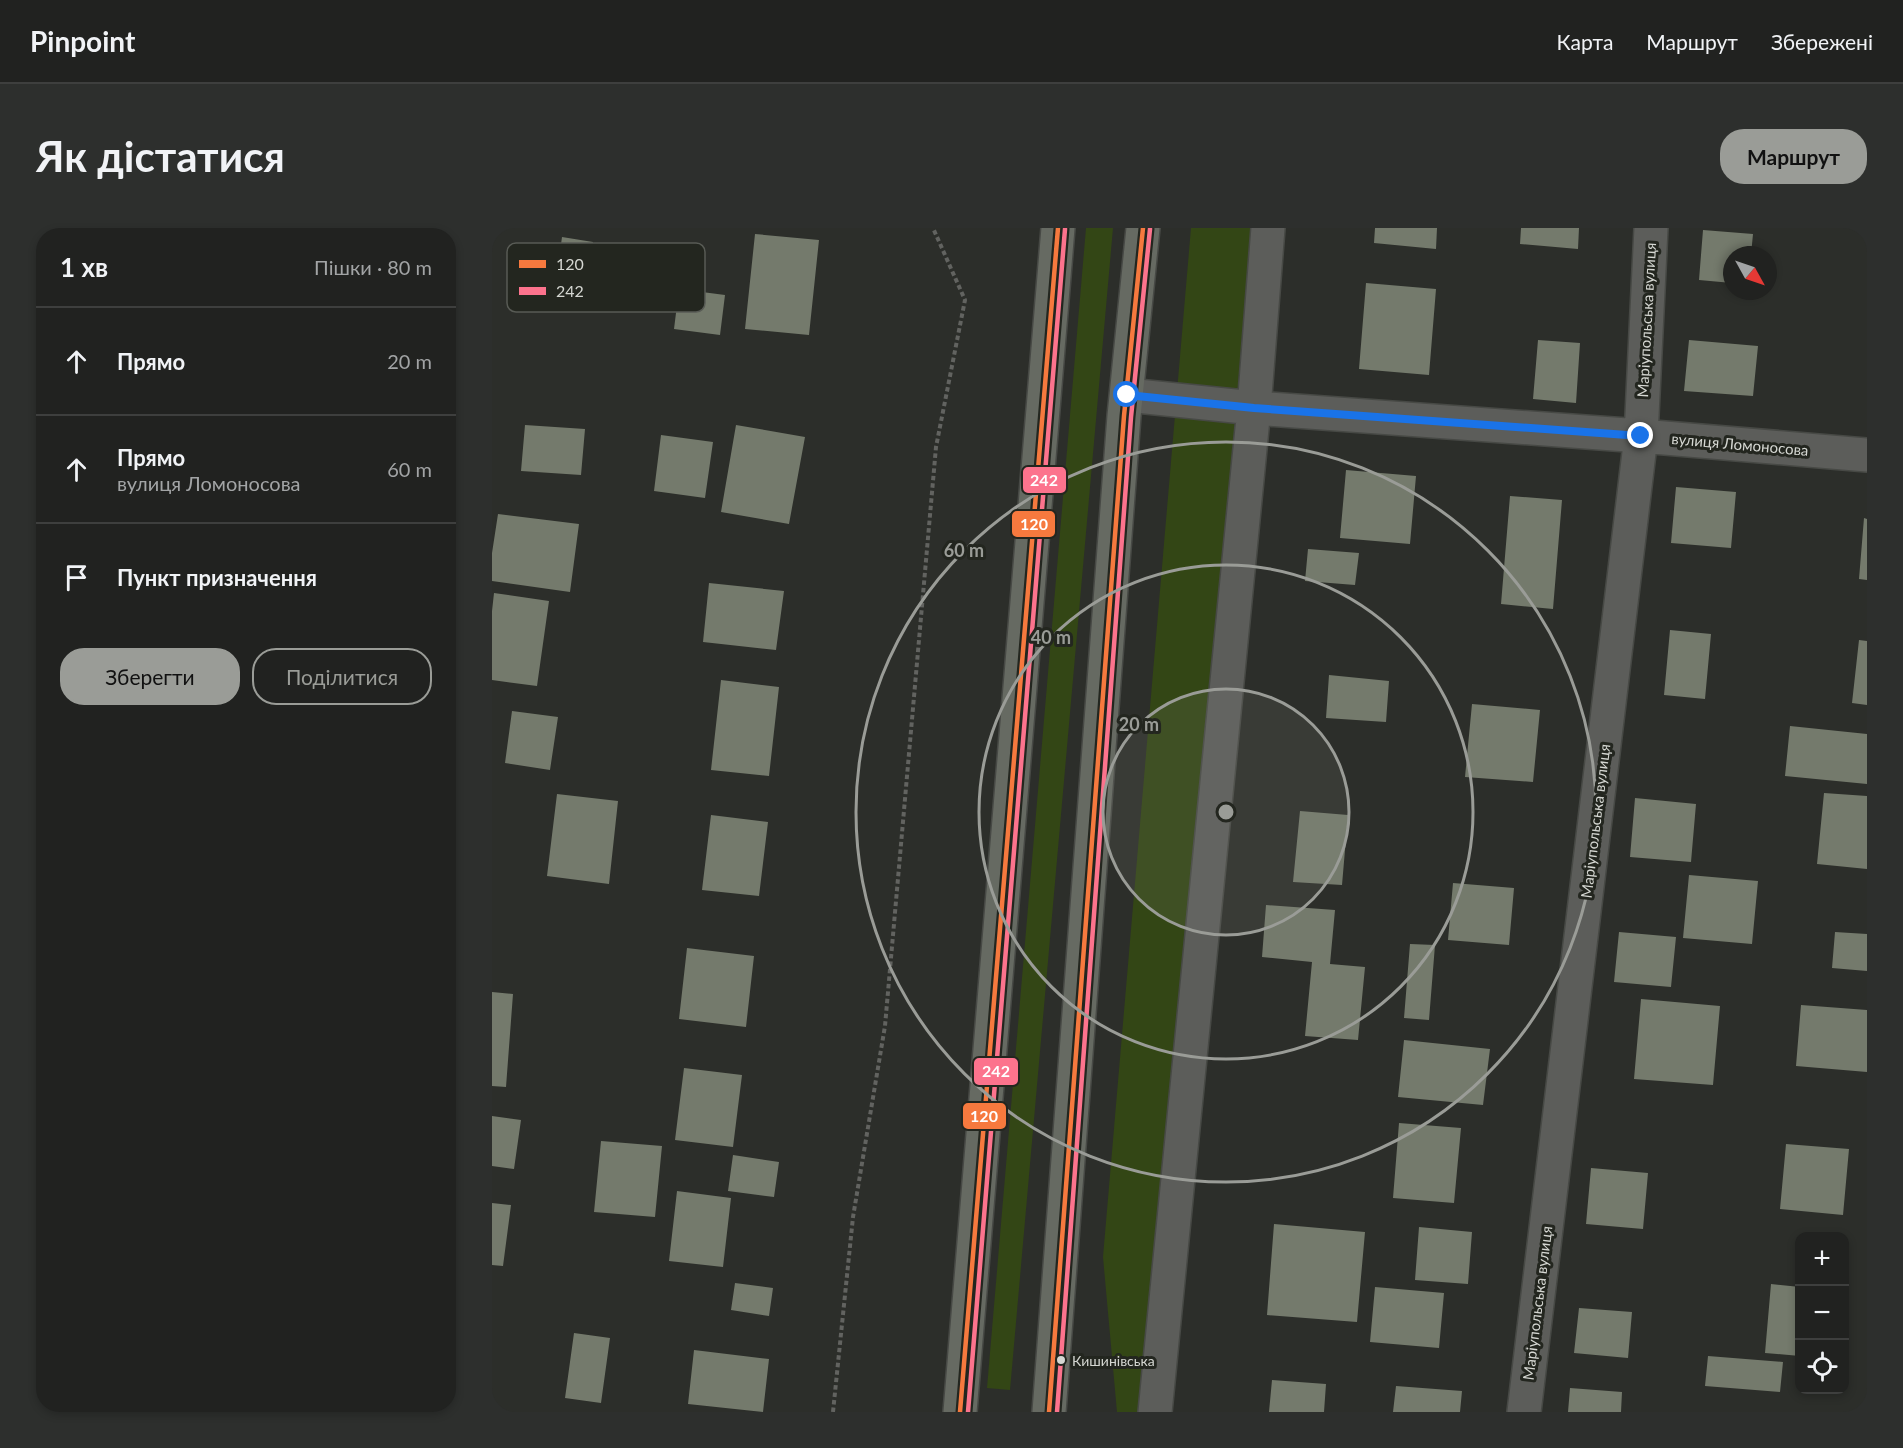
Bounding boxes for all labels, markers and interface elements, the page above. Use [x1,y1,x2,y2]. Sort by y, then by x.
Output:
text: Pinpoint [30,24,135,58]
text: Карта [1557,29,1613,54]
text: Маршрут [1646,29,1738,54]
text: Збережені [1771,29,1873,54]
button: Маршрут [1720,129,1867,184]
text: Як дістатися [36,131,285,181]
street label: Маріупольська вулиця [1633,242,1659,398]
legend [507,243,705,312]
north arrow [1723,246,1777,300]
text: 1 хв [60,251,108,283]
text: 120 [556,254,584,273]
text: Пішки · 80 m [314,255,432,279]
text: 242 [556,281,584,300]
icon: ahead [60,345,93,378]
text: Прямо [117,348,185,375]
text: 20 m [387,349,432,373]
route start [1113,381,1139,407]
route end [1627,422,1653,448]
street label: вулиця Ломоносова [1671,429,1809,459]
text: Прямо [117,444,185,471]
icon: ahead [60,453,93,486]
text: 60 m [387,457,432,481]
line badge: 242 [1022,466,1067,494]
text: 242 [1030,470,1058,489]
text: вулиця Ломоносова [117,471,301,495]
line badge: 120 [1011,510,1056,538]
text: 120 [1020,514,1048,533]
text: 60 m [944,539,984,561]
icon: arrive [60,561,93,594]
text: Пункт призначення [117,564,317,591]
text: 40 m [1031,626,1071,648]
button: Зберегти [60,648,240,705]
button: Поділитися [252,648,432,705]
text: 20 m [1119,713,1159,735]
street label: Маріупольська вулиця [1577,743,1613,899]
centre of rings [1216,802,1236,822]
line badge: 242 [973,1057,1019,1086]
text: 242 [982,1061,1010,1080]
line badge: 120 [962,1102,1007,1130]
text: 120 [970,1106,998,1125]
street label: Маріупольська вулиця [1519,1225,1555,1381]
map controls [1795,1232,1849,1394]
button: + [1795,1232,1849,1286]
button: − [1795,1286,1849,1340]
button: locate [1795,1340,1849,1394]
place label: Кишинівська [1072,1352,1155,1369]
marker: Кишинівська [1055,1354,1067,1366]

